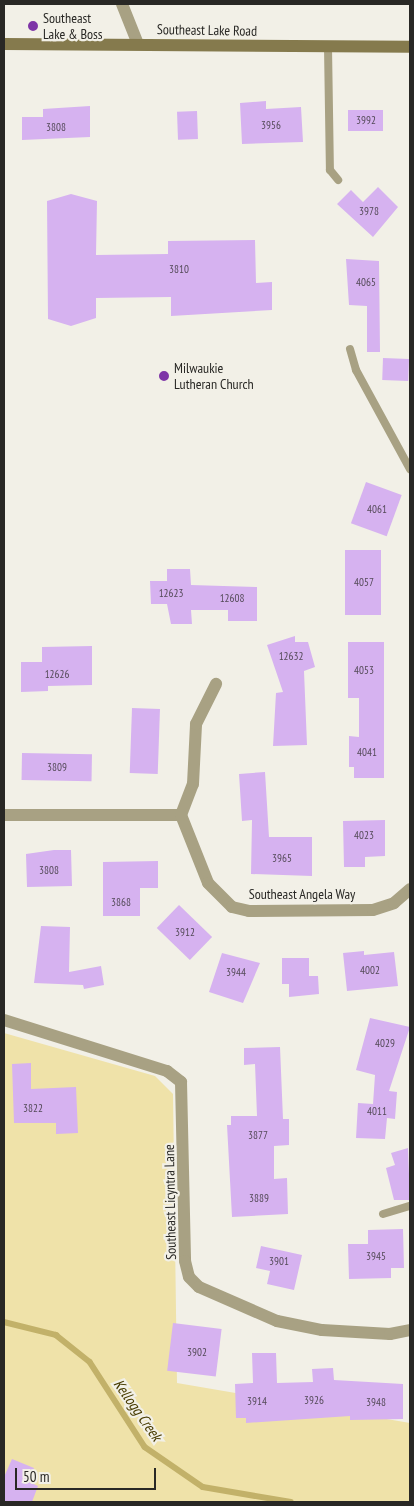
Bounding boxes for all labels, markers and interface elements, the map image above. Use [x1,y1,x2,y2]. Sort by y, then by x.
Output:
place label: Southeast Lake & Boss [43,10,103,42]
marker: Southeast Lake & Boss [27,20,39,32]
street label: Southeast Lake Road [157,21,257,39]
house number: 3992 [356,113,376,127]
house number: 3956 [261,118,281,132]
house number: 3808 [46,120,66,134]
house number: 3978 [359,204,379,218]
house number: 3810 [169,262,189,276]
house number: 4065 [356,275,376,289]
place label: Milwaukie Lutheran Church [174,360,254,392]
marker: Milwaukie Lutheran Church [158,370,170,382]
house number: 4061 [367,502,387,516]
house number: 4057 [354,575,374,589]
house number: 12623 [159,586,183,600]
house number: 12608 [220,591,244,605]
house number: 12632 [279,649,303,663]
house number: 4053 [354,663,374,677]
house number: 12626 [45,667,69,681]
house number: 4041 [357,745,377,759]
house number: 3809 [47,760,67,774]
house number: 4023 [354,828,374,842]
house number: 3965 [272,851,292,865]
house number: 3808 [39,863,59,877]
street label: Southeast Angela Way [248,886,356,902]
house number: 3868 [111,895,131,909]
house number: 3912 [175,925,195,939]
house number: 4002 [360,963,380,977]
house number: 3944 [226,965,246,979]
house number: 4029 [375,1036,395,1050]
house number: 3822 [23,1101,43,1115]
house number: 4011 [367,1104,387,1118]
house number: 3877 [248,1128,268,1142]
street label: Southeast Licyntra Lane [161,1144,179,1260]
house number: 3889 [249,1191,269,1205]
house number: 3945 [366,1249,386,1263]
house number: 3901 [269,1254,289,1268]
house number: 3902 [187,1345,207,1359]
water label: Kellogg Creek [110,1376,166,1444]
house number: 3926 [304,1393,324,1407]
house number: 3914 [247,1394,267,1408]
house number: 3948 [366,1395,386,1409]
scale bar [18,1458,159,1490]
text: 50 m [23,1467,49,1486]

